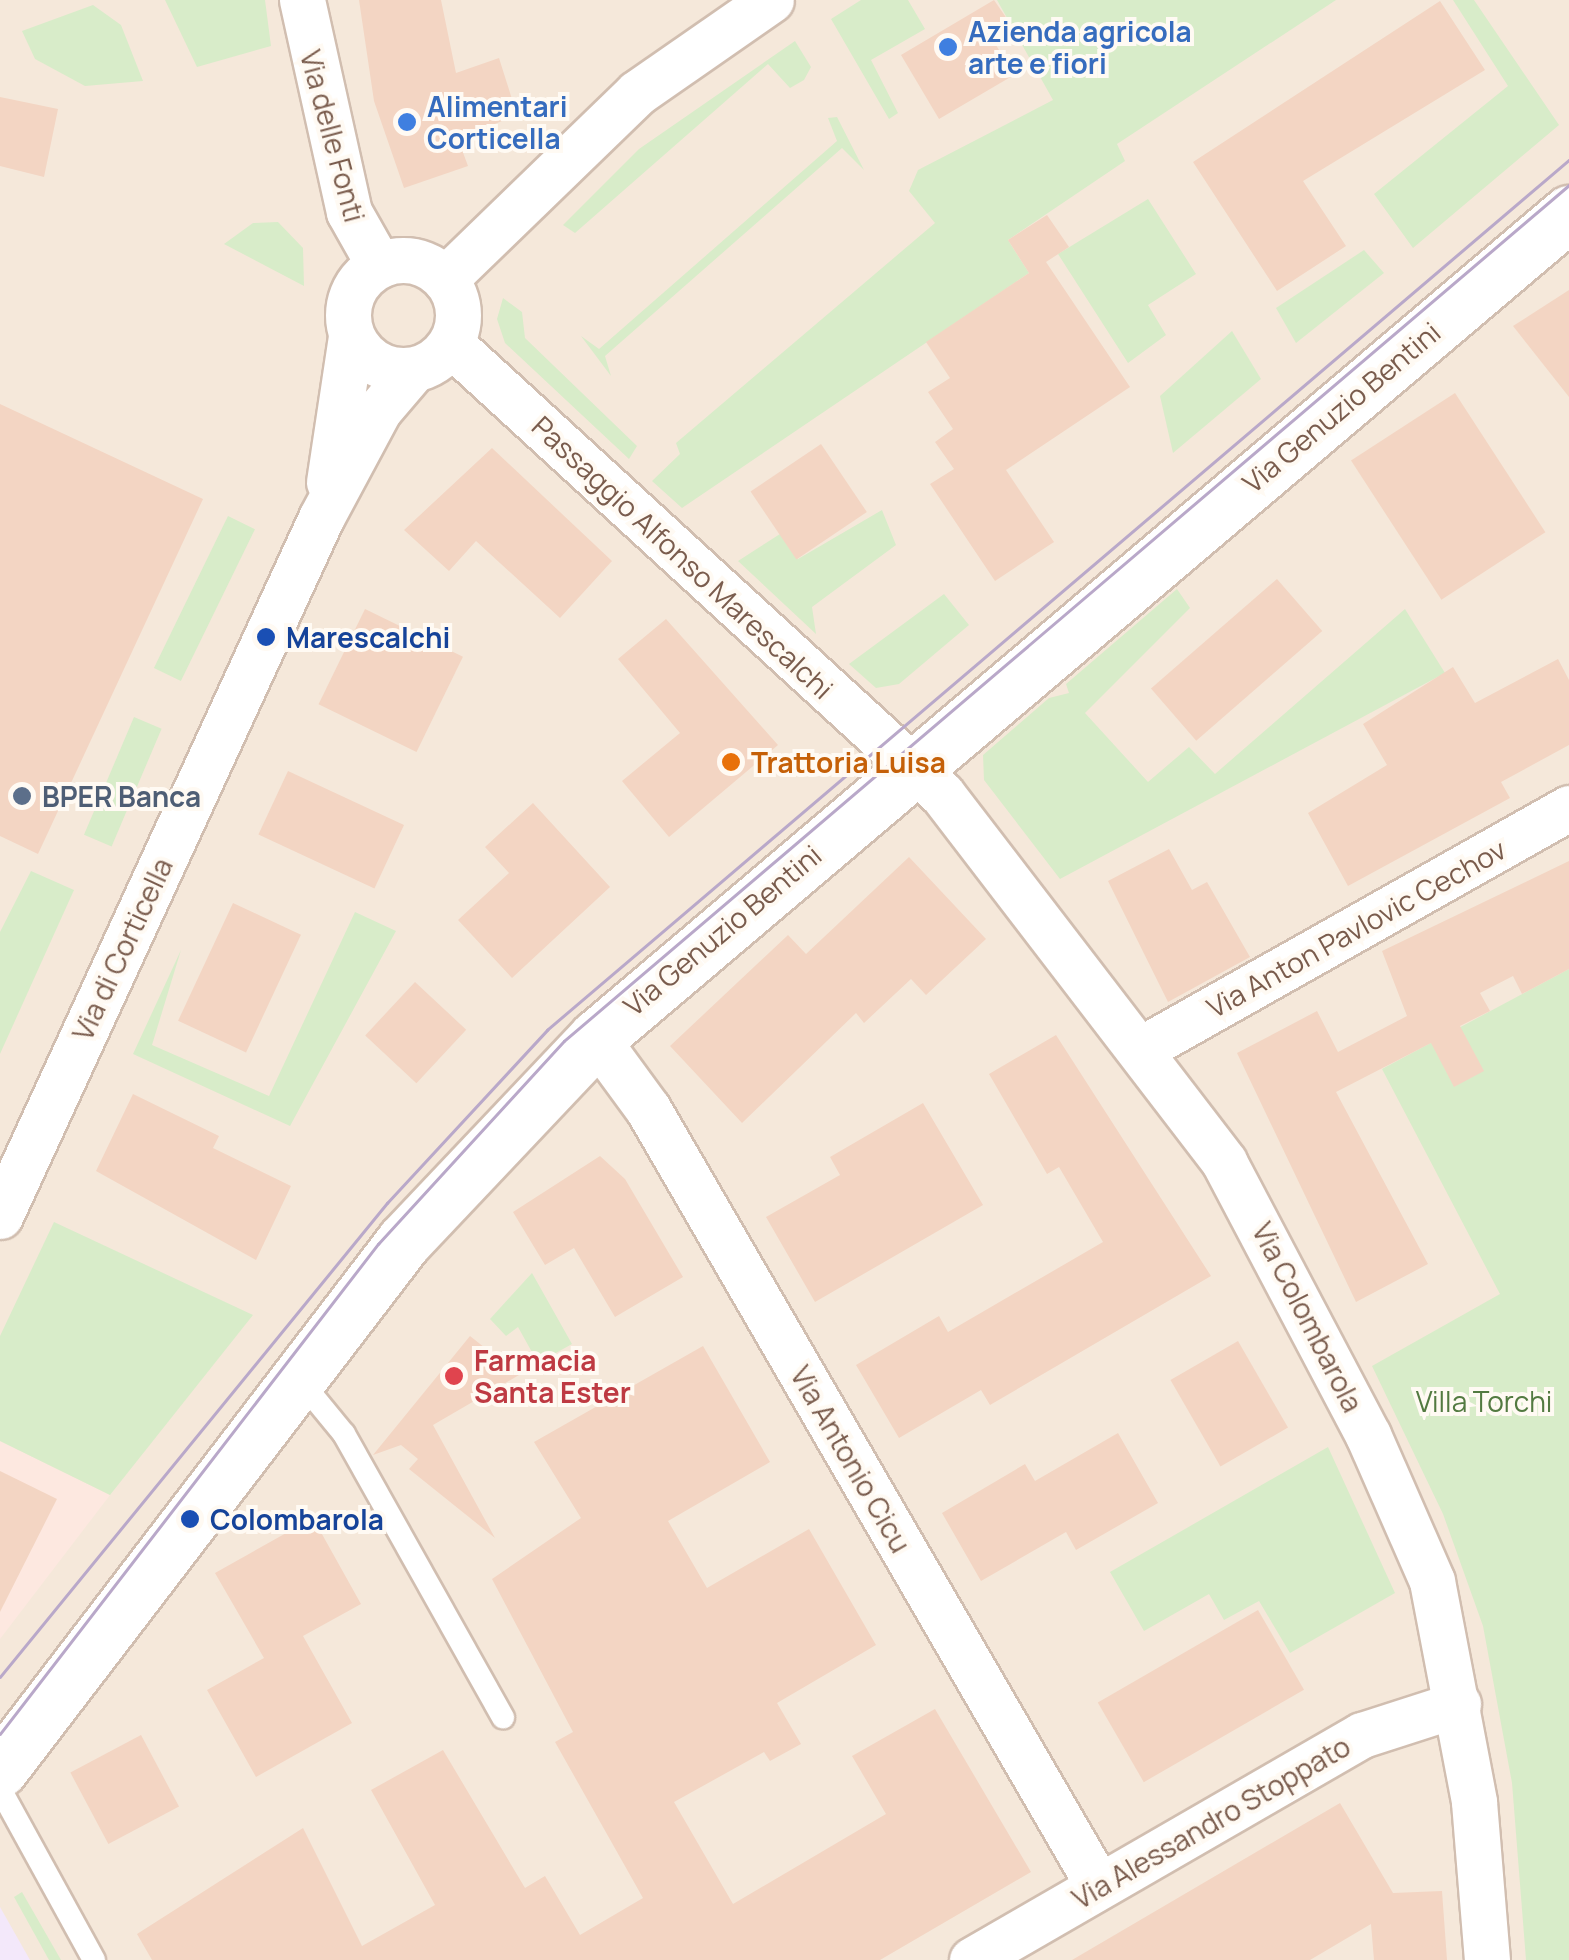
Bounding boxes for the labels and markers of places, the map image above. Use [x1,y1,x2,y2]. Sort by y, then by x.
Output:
place label: Azienda agricola arte e fiori [968,14,1192,80]
marker: Azienda agricola arte e fiori [937,36,959,58]
place label: Alimentari Corticella [427,89,568,155]
marker: Alimentari Corticella [396,111,418,133]
place label: Marescalchi [286,620,450,654]
marker: Marescalchi [255,626,277,648]
place label: Trattoria Luisa [751,745,946,779]
marker: Trattoria Luisa [720,751,742,773]
place label: BPER Banca [42,779,201,813]
marker: BPER Banca [11,785,33,807]
place label: Farmacia Santa Ester [474,1343,631,1409]
marker: Farmacia Santa Ester [443,1365,465,1387]
place label: Colombarola [210,1502,384,1536]
marker: Colombarola [179,1508,201,1530]

